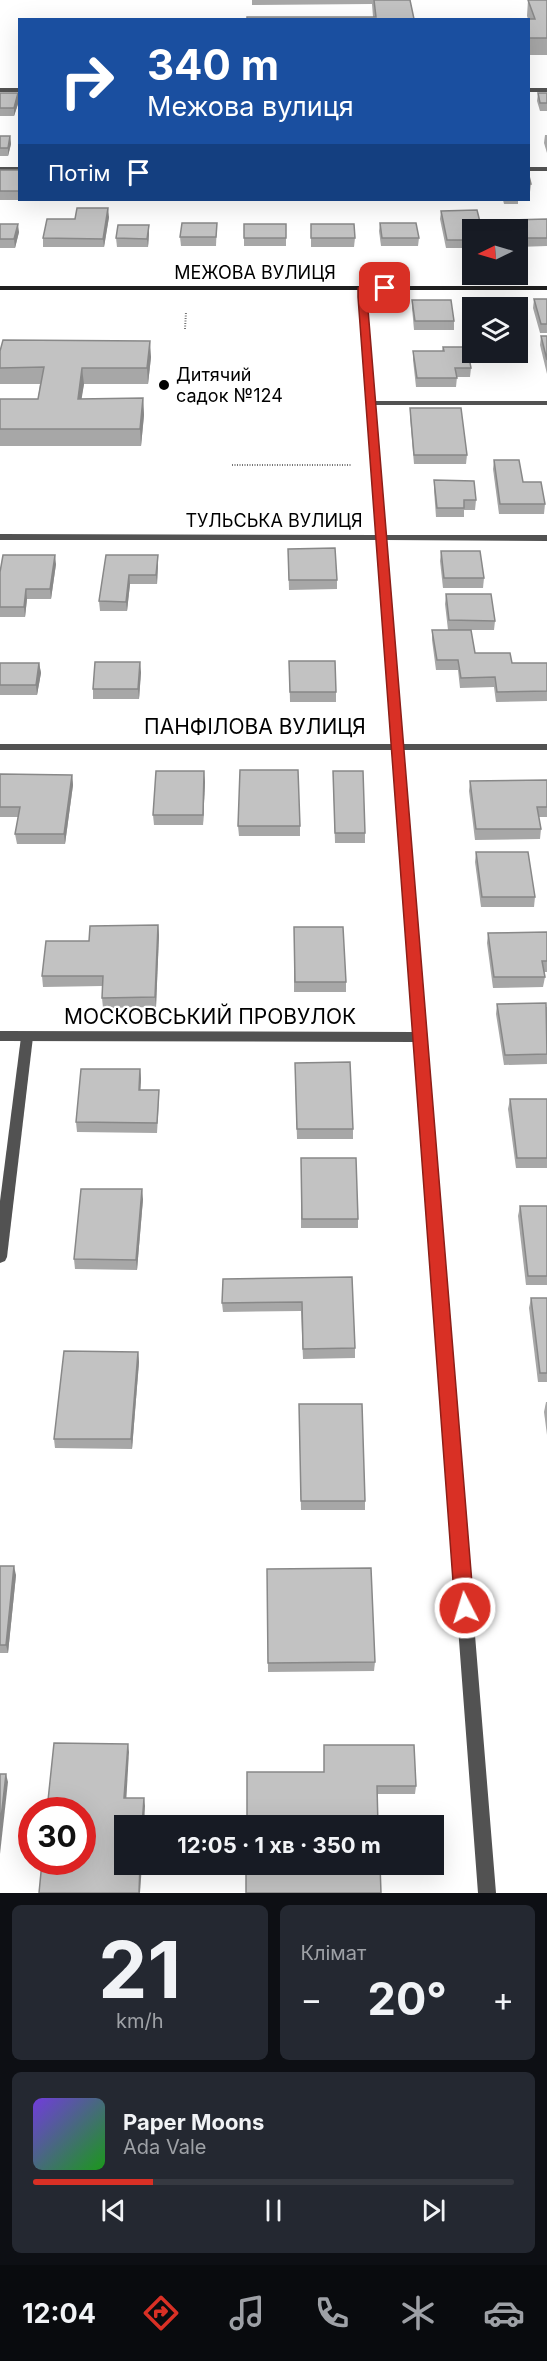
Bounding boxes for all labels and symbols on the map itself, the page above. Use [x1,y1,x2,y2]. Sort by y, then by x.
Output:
north arrow [462,219,528,285]
street label: МЕЖОВА ВУЛИЦЯ [174,262,336,283]
pin [359,262,410,313]
place label: Дитячий садок №124 [176,364,283,406]
marker: Дитячий садок №124 [157,378,171,392]
street label: ТУЛЬСЬКА ВУЛИЦЯ [185,510,363,531]
street label: ПАНФІЛОВА ВУЛИЦЯ [144,714,366,739]
street label: МОСКОВСЬКИЙ ПРОВУЛОК [64,1003,356,1029]
position arrow [433,1576,497,1640]
speed limit sign: 30 [18,1797,96,1875]

